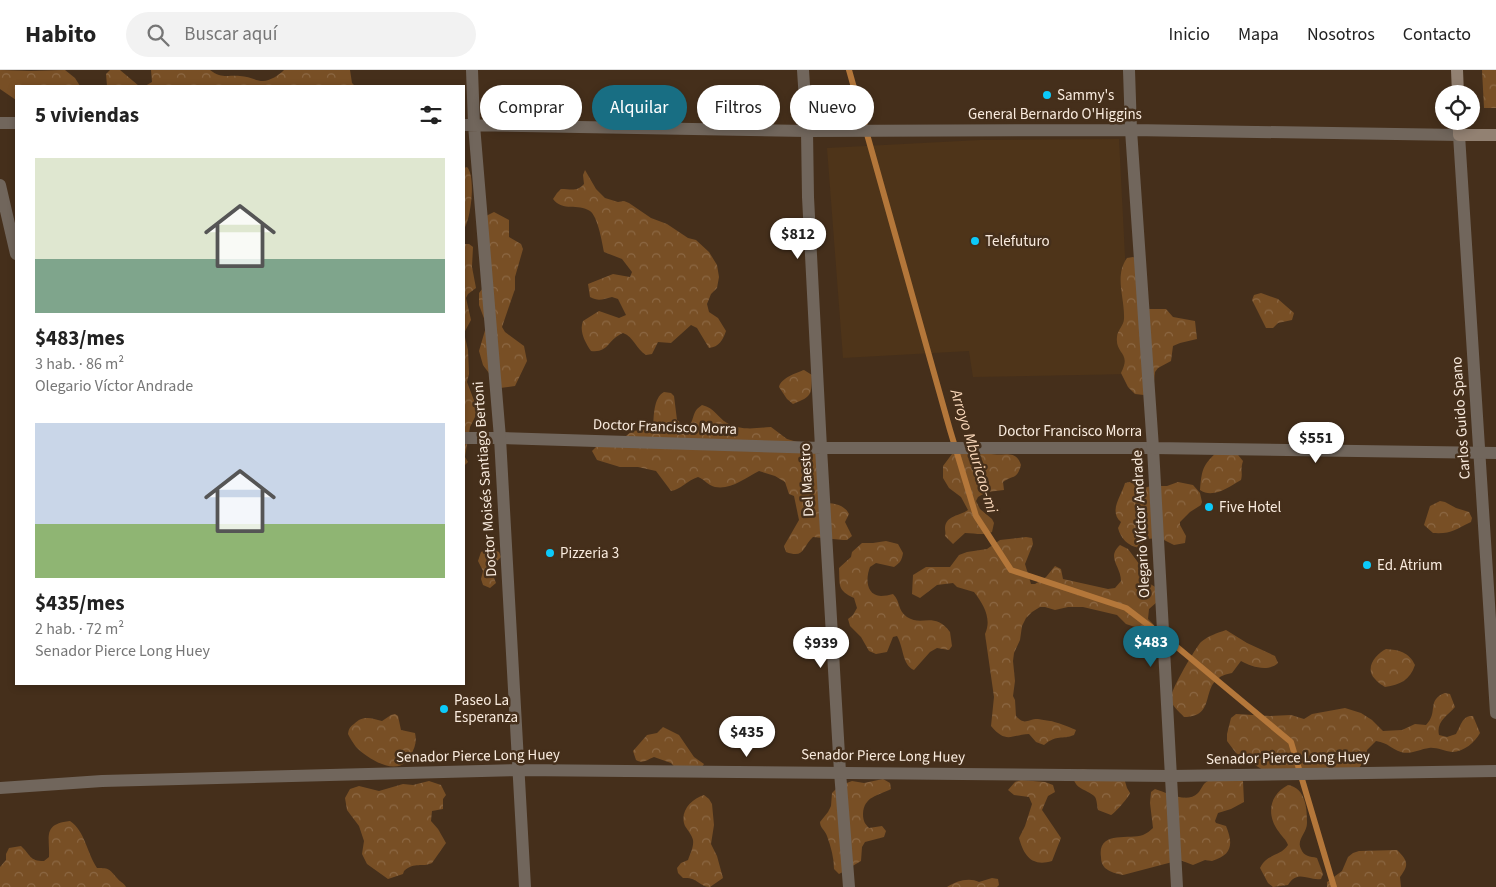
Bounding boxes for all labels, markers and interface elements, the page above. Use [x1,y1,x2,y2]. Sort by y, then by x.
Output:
search box [126,12,476,57]
text: Habito [25,17,96,52]
icon: search [144,21,172,49]
text: Buscar aquí [184,21,277,48]
text: Inicio [1169,22,1210,47]
text: Mapa [1238,22,1279,47]
text: Nosotros [1307,22,1375,47]
text: Contacto [1403,22,1471,47]
chip: Comprar [480,85,582,130]
chip: Alquilar [592,85,687,130]
chip: Filtros [697,85,780,130]
chip: Nuevo [790,85,874,130]
place label: Sammy's [1057,85,1114,106]
map controls [1435,85,1480,130]
button: locate [1435,85,1480,130]
marker: Sammy's [1041,89,1053,101]
text: 5 viviendas [35,100,139,130]
icon: filters [417,101,445,129]
street label: General Bernardo O'Higgins [968,104,1142,125]
icon: home [195,191,285,281]
pin: $812 [768,218,828,260]
text: $812 [781,223,815,245]
place label: Telefuturo [985,231,1050,252]
marker: Telefuturo [969,235,981,247]
text: $483/mes [35,323,125,353]
text: 3 hab. · 86 m² [35,353,124,375]
street label: Carlos Guido Spano [1446,356,1476,480]
text: Olegario Víctor Andrade [35,375,193,397]
street label: Doctor Moisés Santiago Bertoni [468,381,502,577]
water label: Arroyo Mburicao-mi [944,386,1003,516]
street label: Doctor Francisco Morra [593,414,737,440]
street label: Doctor Francisco Morra [998,421,1142,442]
pin: $551 [1286,422,1346,464]
text: $551 [1299,427,1333,449]
street label: Del Maestro [795,443,819,517]
street label: Olegario Víctor Andrade [1127,449,1155,599]
icon: home [195,456,285,546]
place label: Five Hotel [1219,497,1281,518]
marker: Five Hotel [1203,501,1215,513]
place label: Pizzeria 3 [560,543,619,564]
marker: Pizzeria 3 [544,547,556,559]
place label: Ed. Atrium [1377,555,1442,576]
marker: Ed. Atrium [1361,559,1373,571]
text: $435/mes [35,588,125,618]
text: 2 hab. · 72 m² [35,618,124,640]
pin: $939 [791,626,851,669]
pin: $483 [1121,626,1181,668]
text: $483 [1134,631,1168,653]
text: $939 [804,632,838,654]
text: Senador Pierce Long Huey [35,640,210,662]
place label: Paseo La Esperanza [454,690,518,728]
marker: Paseo La Esperanza [438,703,450,715]
pin: $435 [717,716,777,758]
text: $435 [730,721,764,743]
street label: Senador Pierce Long Huey [396,744,560,768]
street label: Senador Pierce Long Huey [801,744,965,768]
street label: Senador Pierce Long Huey [1206,746,1370,770]

